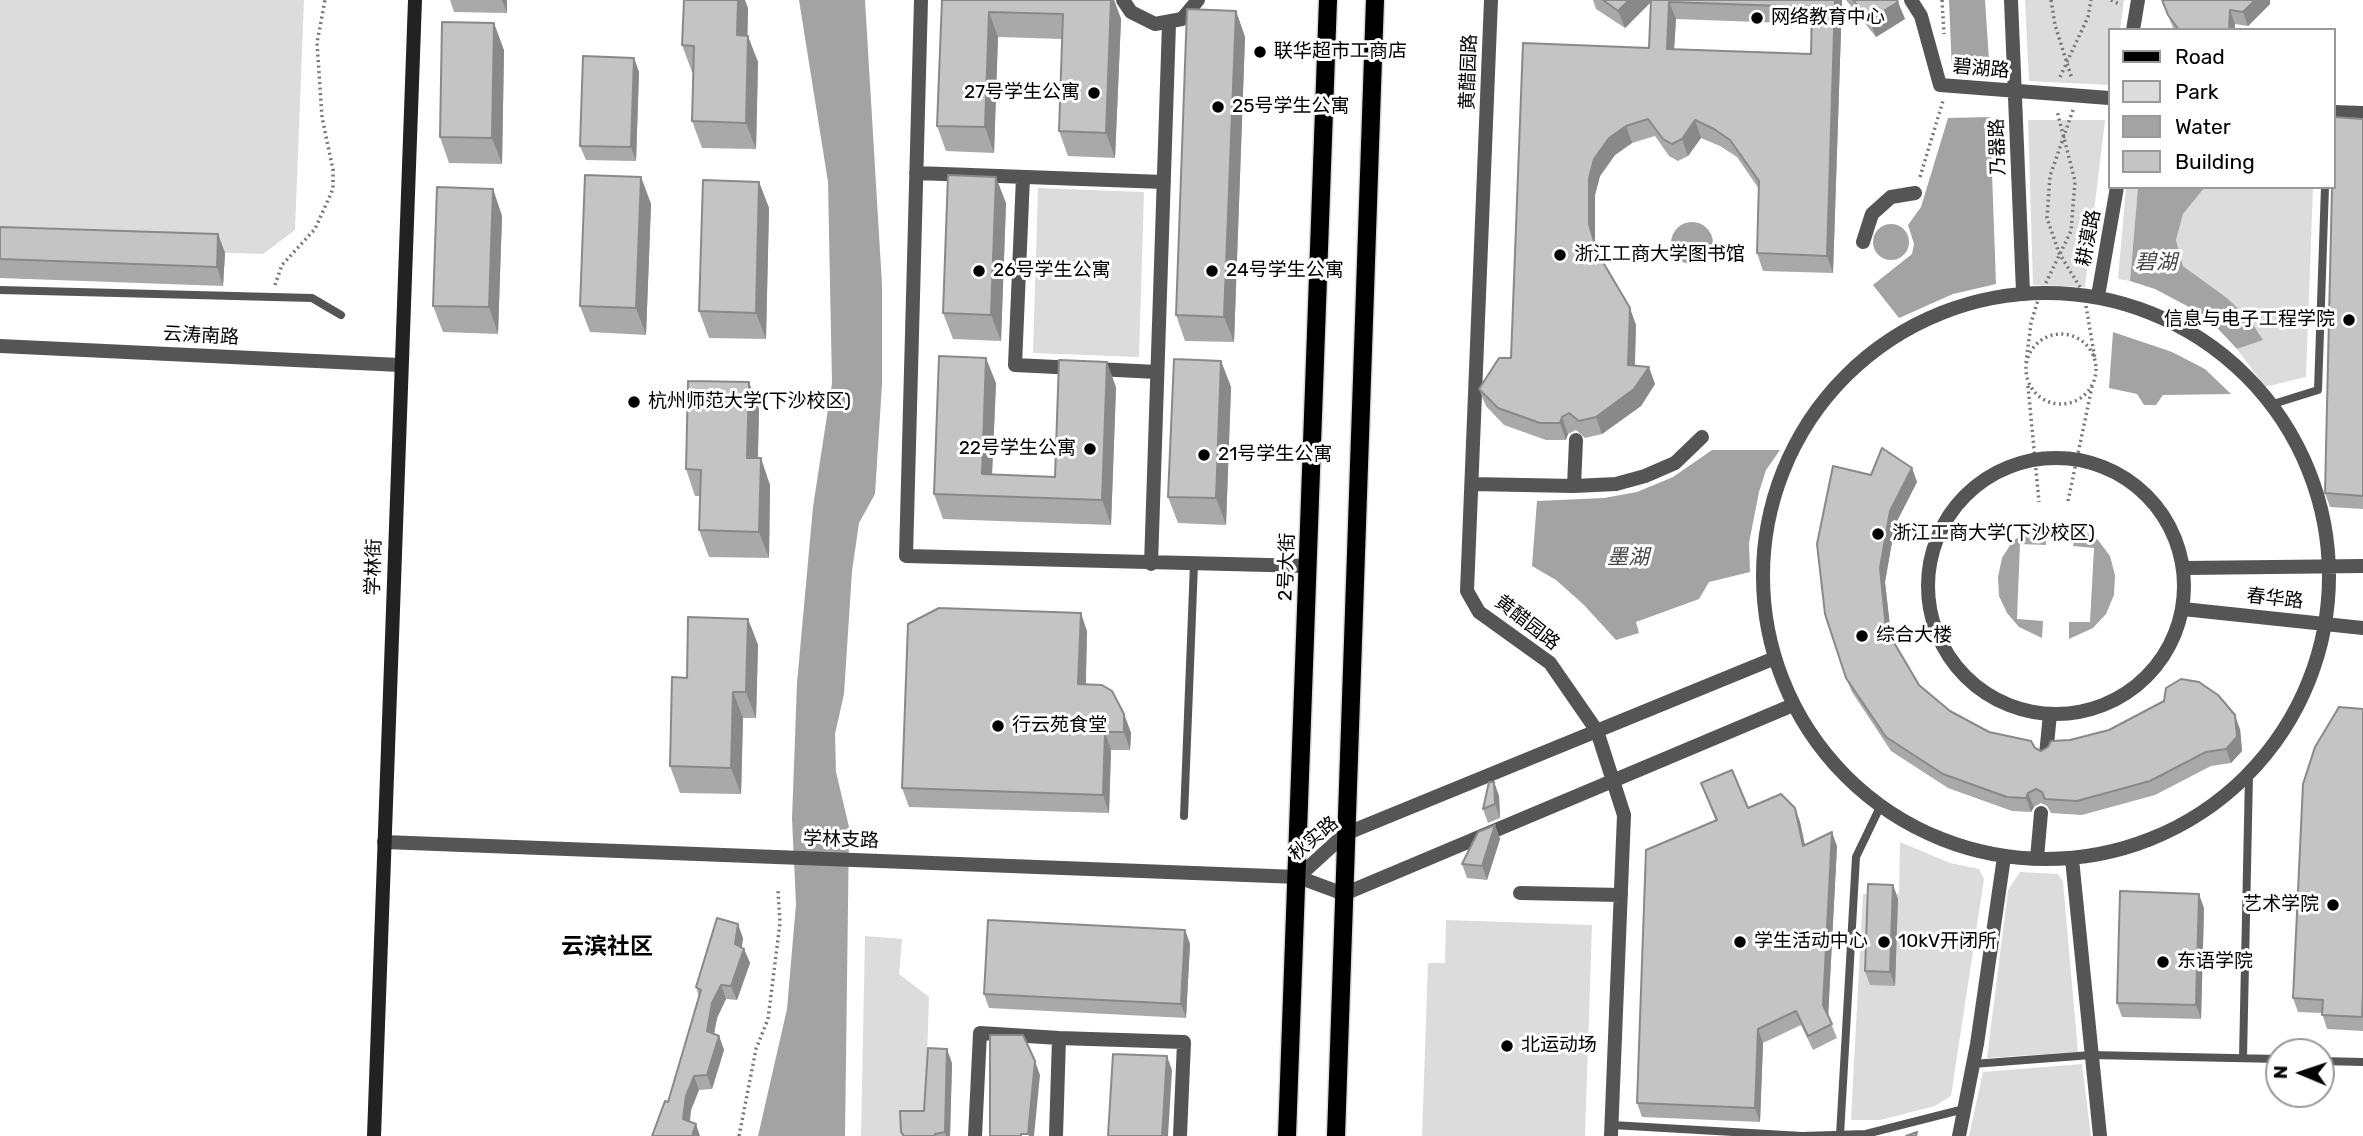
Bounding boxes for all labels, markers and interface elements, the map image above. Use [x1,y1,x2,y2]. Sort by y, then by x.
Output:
place label: 网络教育中心 [1771,7,1885,29]
marker: 网络教育中心 [1749,10,1765,26]
legend [2108,28,2335,189]
street label: 黄醋园路 [1456,34,1482,110]
place label: 联华超市工商店 [1274,41,1407,63]
marker: 联华超市工商店 [1252,44,1268,60]
text: Road [2175,44,2225,69]
street label: 碧湖路 [1952,55,2010,83]
text: Park [2175,79,2219,104]
place label: 27号学生公寓 [964,82,1080,104]
marker: 27号学生公寓 [1086,85,1102,101]
place label: 25号学生公寓 [1232,96,1349,118]
marker: 25号学生公寓 [1210,99,1226,115]
text: Water [2175,114,2231,139]
street label: 乃器路 [1986,118,2010,176]
text: Building [2175,149,2255,174]
street label: 耕漠路 [2072,208,2106,268]
place label: 浙江工商大学图书馆 [1574,244,1745,266]
marker: 浙江工商大学图书馆 [1552,247,1568,263]
water label: 碧湖 [2135,250,2177,276]
place label: 26号学生公寓 [993,260,1111,282]
place label: 24号学生公寓 [1226,260,1344,282]
marker: 26号学生公寓 [971,263,987,279]
marker: 24号学生公寓 [1204,263,1220,279]
place label: 信息与电子工程学院 [2164,309,2335,331]
marker: 信息与电子工程学院 [2341,312,2357,328]
street label: 云涛南路 [162,323,240,349]
place label: 杭州师范大学(下沙校区) [648,391,851,413]
marker: 杭州师范大学(下沙校区) [626,394,642,410]
place label: 22号学生公寓 [959,438,1076,460]
marker: 22号学生公寓 [1082,441,1098,457]
place label: 21号学生公寓 [1218,444,1332,466]
marker: 21号学生公寓 [1196,447,1212,463]
place label: 浙江工商大学(下沙校区) [1892,523,2095,545]
marker: 浙江工商大学(下沙校区) [1870,526,1886,542]
street label: 2号大街 [1274,533,1300,601]
street label: 学林街 [362,538,386,596]
water label: 墨湖 [1607,545,1649,571]
street label: 春华路 [2245,585,2305,613]
street label: 黄醋园路 [1490,591,1564,655]
place label: 综合大楼 [1876,625,1952,647]
marker: 综合大楼 [1854,628,1870,644]
place label: 行云苑食堂 [1012,715,1107,737]
marker: 行云苑食堂 [990,718,1006,734]
street label: 秋实路 [1285,812,1343,866]
street label: 学林支路 [803,827,879,853]
place label: 艺术学院 [2243,894,2319,916]
marker: 艺术学院 [2325,897,2341,913]
place label: 学生活动中心 [1754,931,1868,953]
place label: 10kV开闭所 [1898,931,1997,953]
district label: 云滨社区 [561,933,653,961]
marker: 学生活动中心 [1732,934,1748,950]
marker: 10kV开闭所 [1876,934,1892,950]
place label: 东语学院 [2177,951,2253,973]
marker: 东语学院 [2155,954,2171,970]
place label: 北运动场 [1521,1035,1597,1057]
marker: 北运动场 [1499,1038,1515,1054]
north arrow [2265,1038,2335,1108]
text: N [2269,1065,2292,1080]

